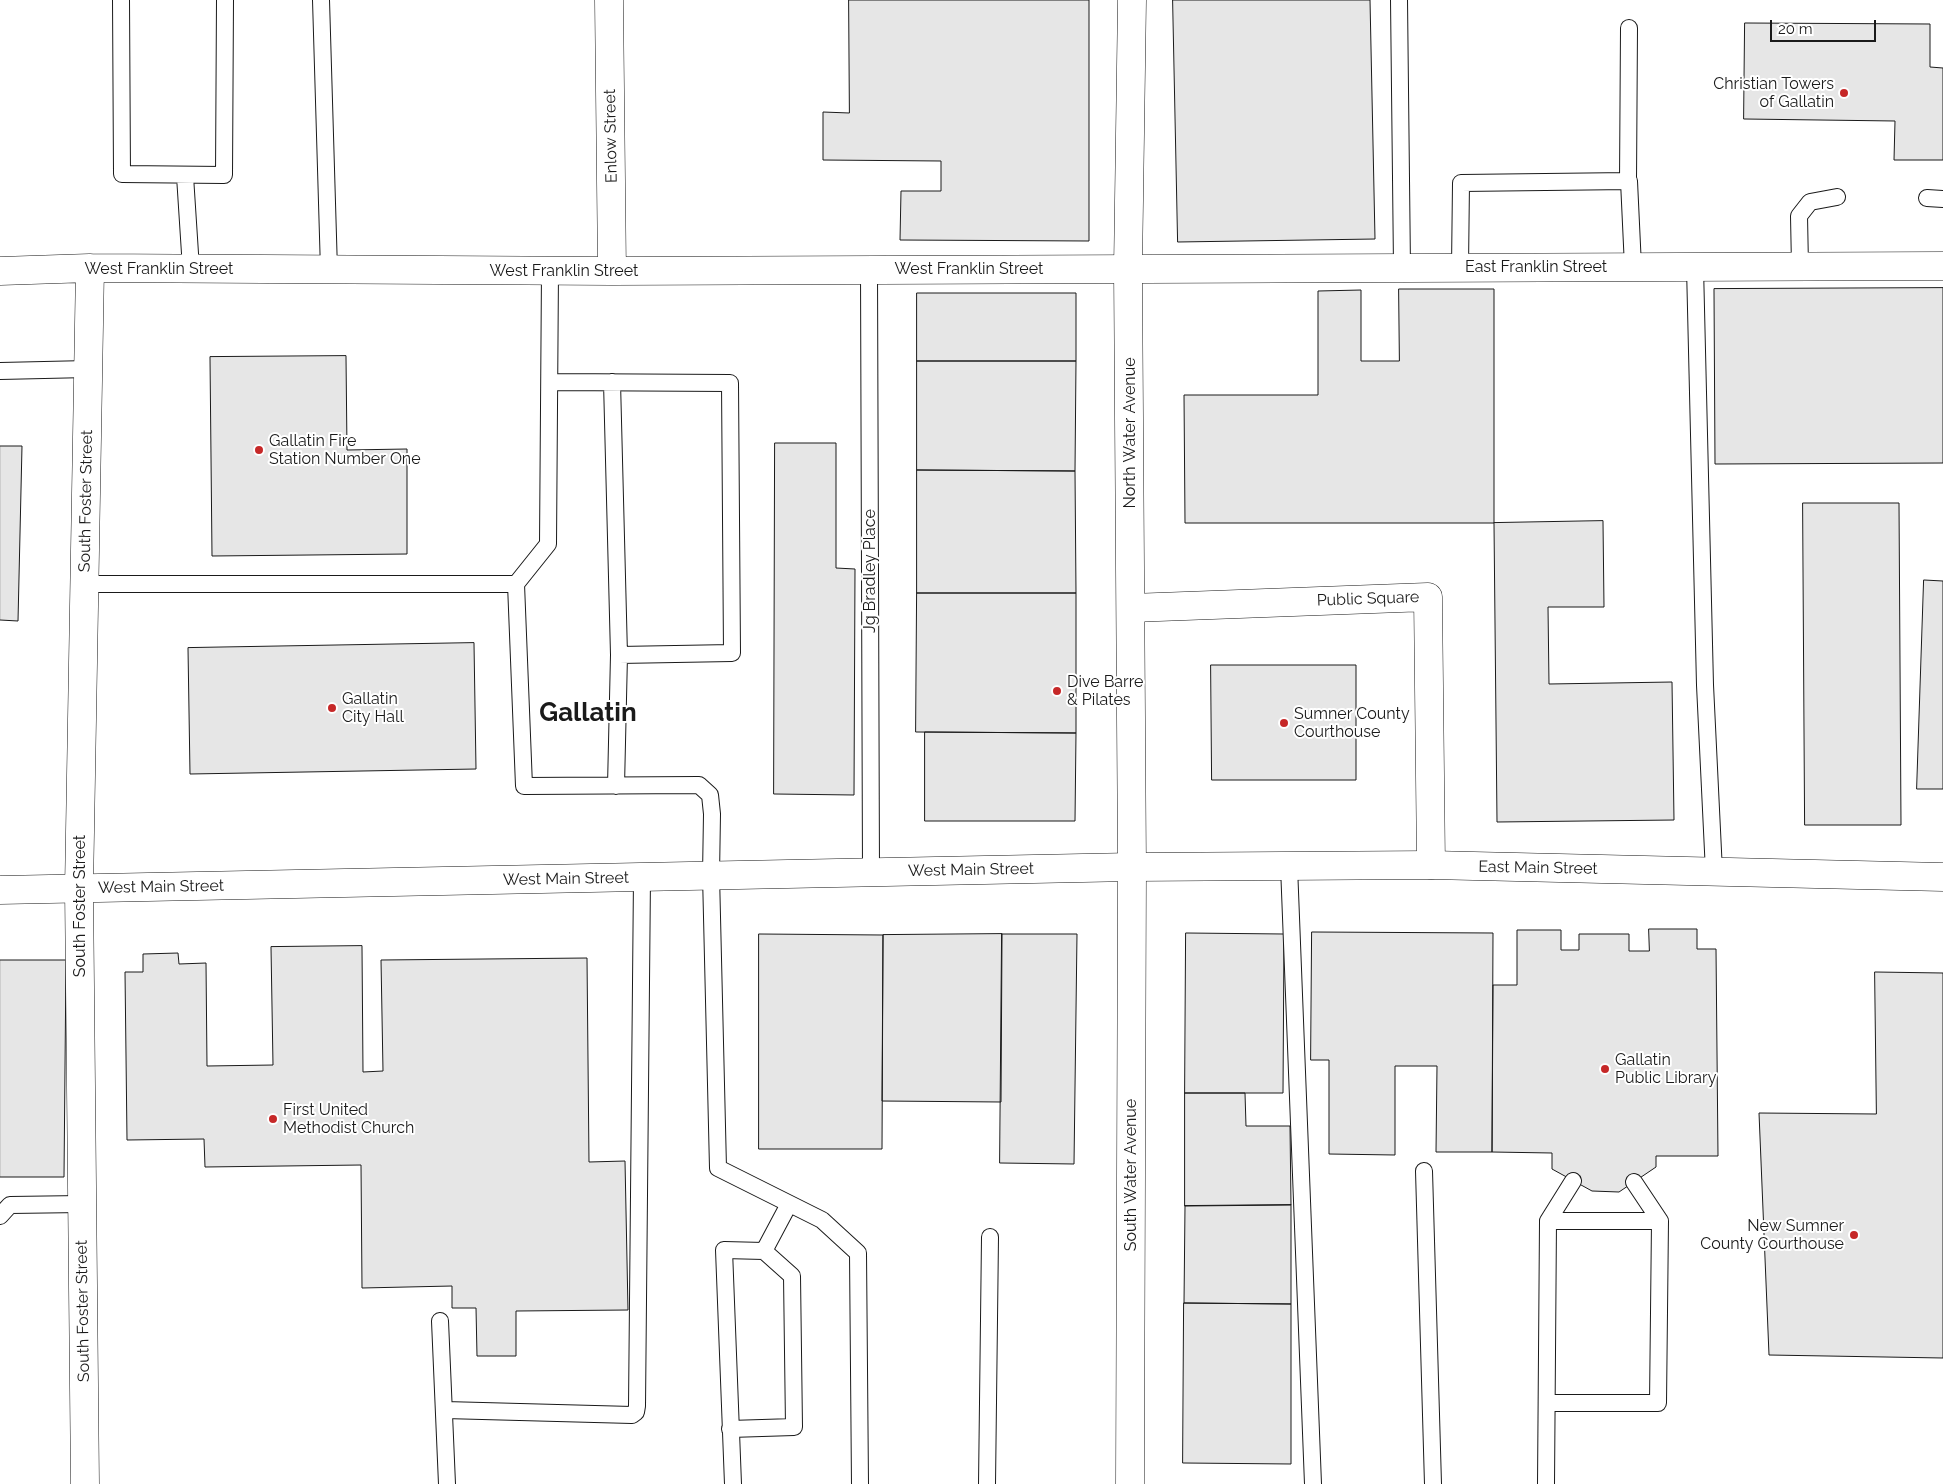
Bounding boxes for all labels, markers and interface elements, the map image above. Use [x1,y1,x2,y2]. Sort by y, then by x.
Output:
scale bar [1773,10,1879,42]
text: 20 m [1778,20,1813,38]
place label: Christian Towers of Gallatin [1713,74,1834,112]
marker: Christian Towers of Gallatin [1838,87,1850,99]
street label: Enlow Street [601,89,621,183]
street label: East Franklin Street [1465,257,1607,277]
street label: West Franklin Street [85,259,233,279]
street label: West Franklin Street [895,259,1043,279]
street label: West Franklin Street [490,261,638,281]
street label: North Water Avenue [1120,357,1140,509]
street label: South Foster Street [75,430,97,572]
place label: Gallatin Fire Station Number One [269,431,421,469]
marker: Gallatin Fire Station Number One [253,444,265,456]
street label: Jg Bradley Place [860,509,880,633]
street label: Public Square [1316,588,1420,610]
place label: Dive Barre & Pilates [1067,672,1143,710]
marker: Dive Barre & Pilates [1051,685,1063,697]
place label: Gallatin City Hall [342,689,404,727]
district label: Gallatin [539,697,637,729]
marker: Gallatin City Hall [326,702,338,714]
place label: Sumner County Courthouse [1294,704,1410,742]
marker: Sumner County Courthouse [1278,717,1290,729]
street label: South Foster Street [70,835,90,977]
street label: East Main Street [1478,857,1598,879]
street label: West Main Street [908,859,1034,881]
street label: West Main Street [503,868,629,890]
street label: West Main Street [98,876,224,898]
place label: Gallatin Public Library [1615,1050,1716,1088]
marker: Gallatin Public Library [1599,1063,1611,1075]
street label: South Water Avenue [1121,1099,1141,1251]
place label: First United Methodist Church [283,1100,414,1138]
marker: First United Methodist Church [267,1113,279,1125]
place label: New Sumner County Courthouse [1700,1216,1844,1254]
marker: New Sumner County Courthouse [1848,1229,1860,1241]
street label: South Foster Street [72,1240,94,1382]

